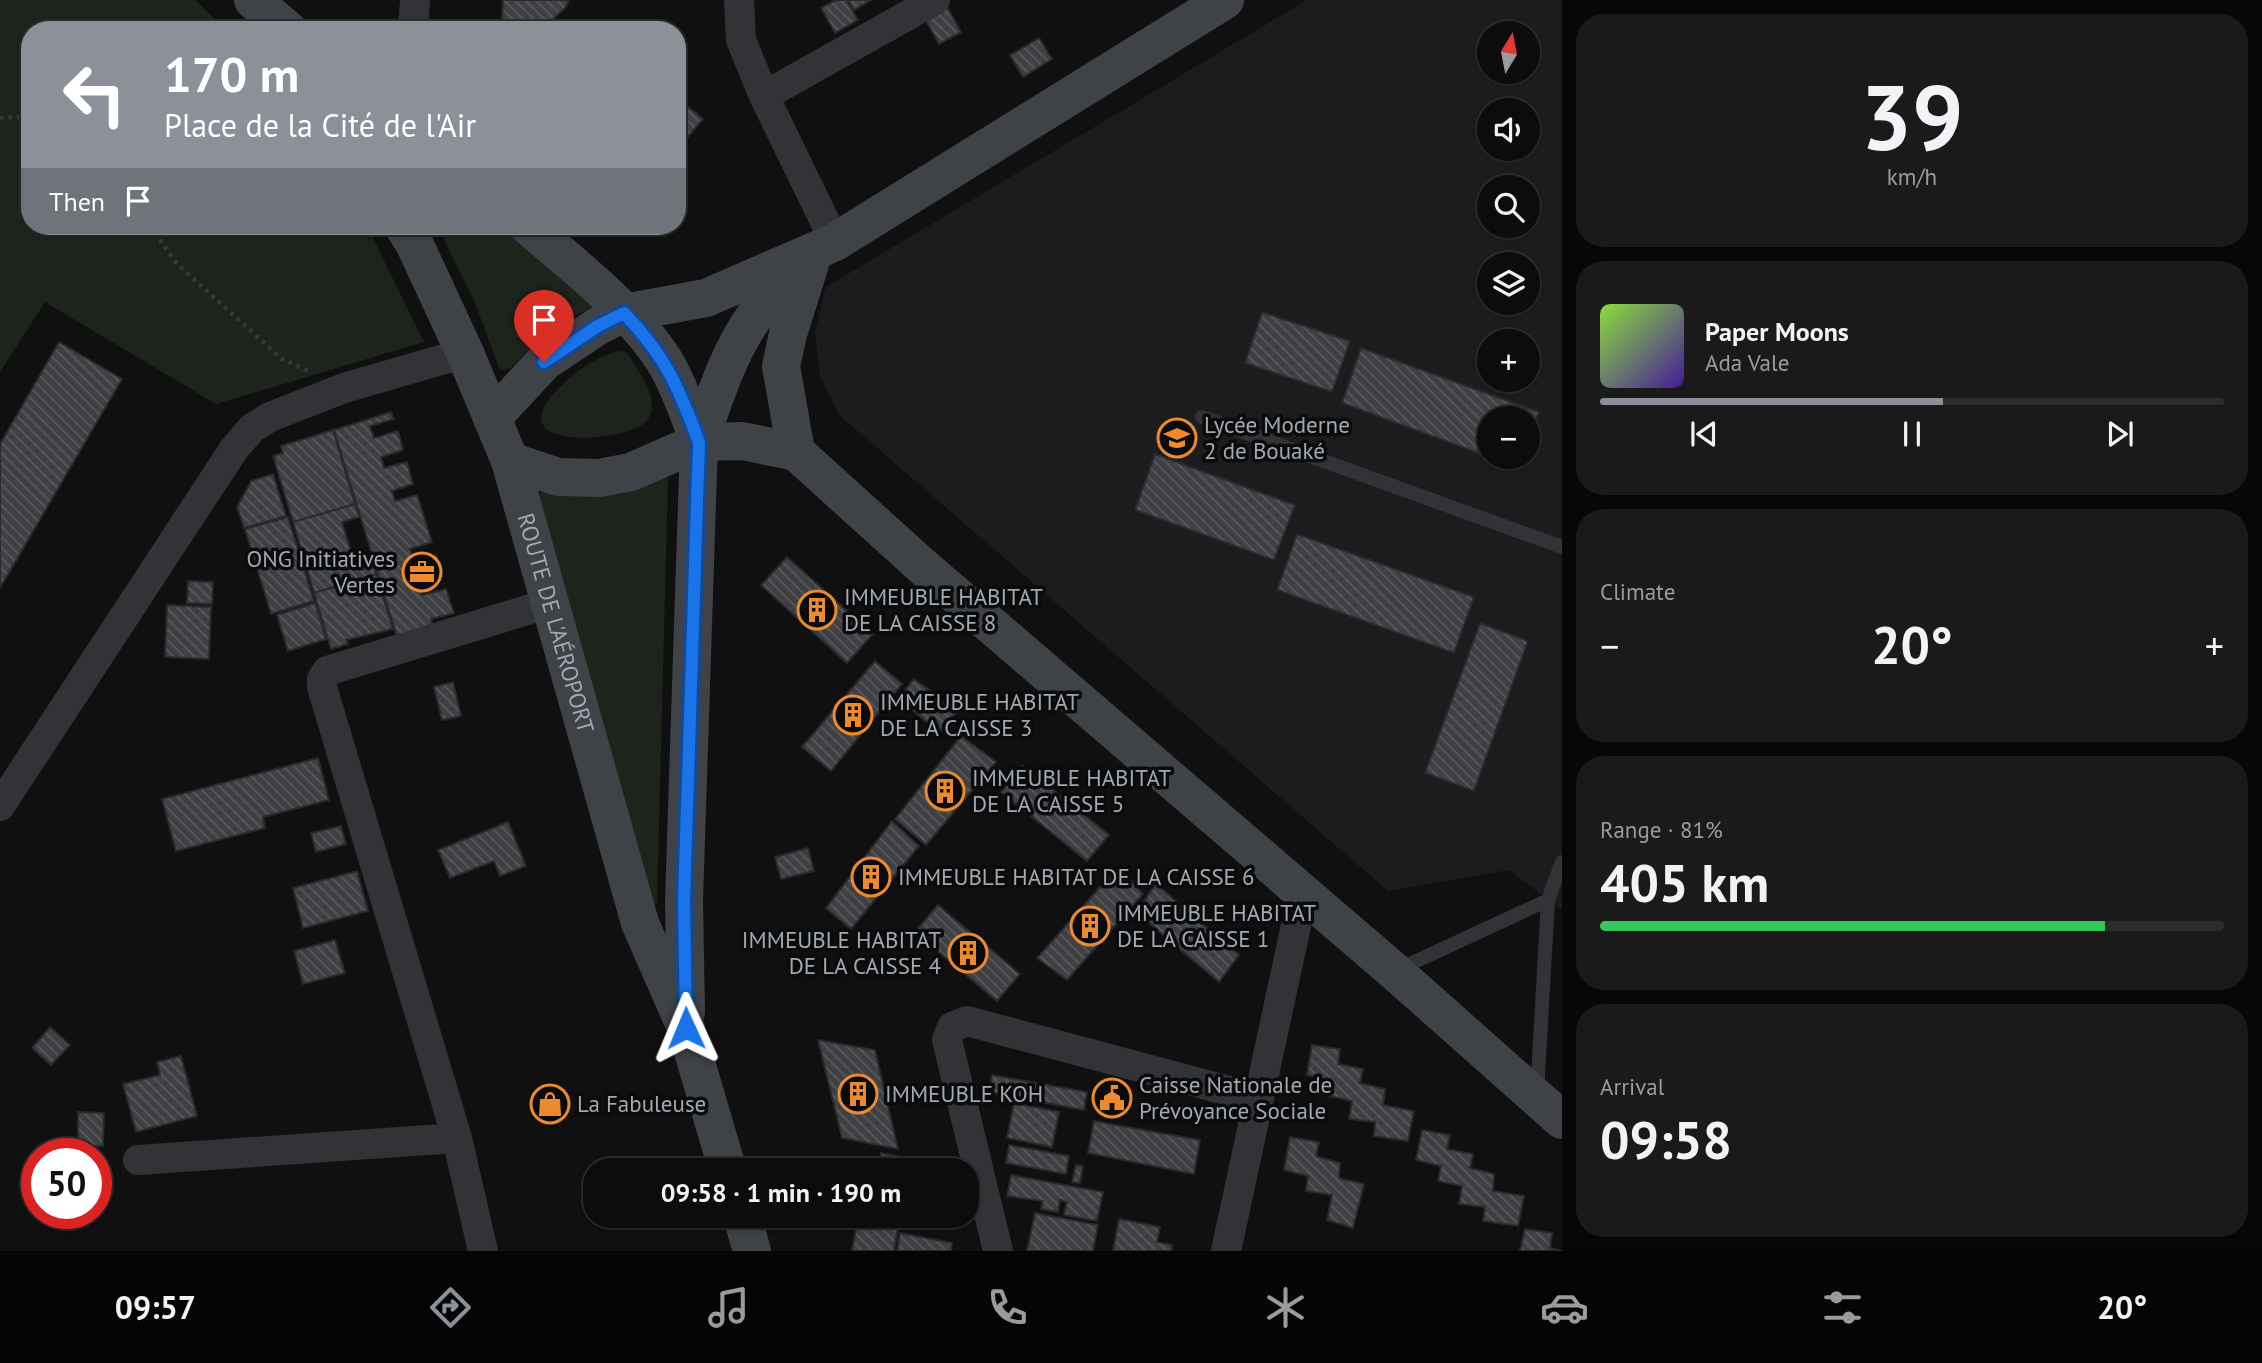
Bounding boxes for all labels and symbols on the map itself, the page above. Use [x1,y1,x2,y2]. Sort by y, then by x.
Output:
north arrow [1477,21,1540,84]
pin [514,290,574,362]
place label: Lycée Moderne 2 de Bouaké [1204,410,1350,465]
school or university icon: Lycée Moderne 2 de Bouaké [1156,417,1198,459]
street label: ROUTE DE L'AÉROPORT [511,510,601,736]
place label: ONG Initiatives Vertes [247,544,395,599]
office icon: ONG Initiatives Vertes [401,551,443,593]
place label: IMMEUBLE HABITAT DE LA CAISSE 8 [844,582,1043,637]
building icon: IMMEUBLE HABITAT DE LA CAISSE 8 [796,589,838,631]
place label: IMMEUBLE HABITAT DE LA CAISSE 3 [880,687,1079,742]
building icon: IMMEUBLE HABITAT DE LA CAISSE 3 [832,694,874,736]
place label: IMMEUBLE HABITAT DE LA CAISSE 5 [972,763,1171,818]
building icon: IMMEUBLE HABITAT DE LA CAISSE 5 [924,770,966,812]
building icon: IMMEUBLE HABITAT DE LA CAISSE 6 [850,856,892,898]
place label: IMMEUBLE HABITAT DE LA CAISSE 6 [898,862,1255,891]
place label: IMMEUBLE HABITAT DE LA CAISSE 1 [1117,898,1316,953]
building icon: IMMEUBLE HABITAT DE LA CAISSE 1 [1069,905,1111,947]
place label: IMMEUBLE HABITAT DE LA CAISSE 4 [742,925,941,980]
building icon: IMMEUBLE HABITAT DE LA CAISSE 4 [947,932,989,974]
position arrow [649,991,723,1065]
place label: Caisse Nationale de Prévoyance Sociale [1139,1070,1332,1125]
building icon: IMMEUBLE KOH [837,1073,879,1115]
public building icon: Caisse Nationale de Prévoyance Sociale [1091,1077,1133,1119]
place label: IMMEUBLE KOH [885,1079,1043,1108]
shop icon: La Fabuleuse [529,1083,571,1125]
place label: La Fabuleuse [577,1089,706,1118]
speed limit sign: 50 [21,1138,112,1229]

